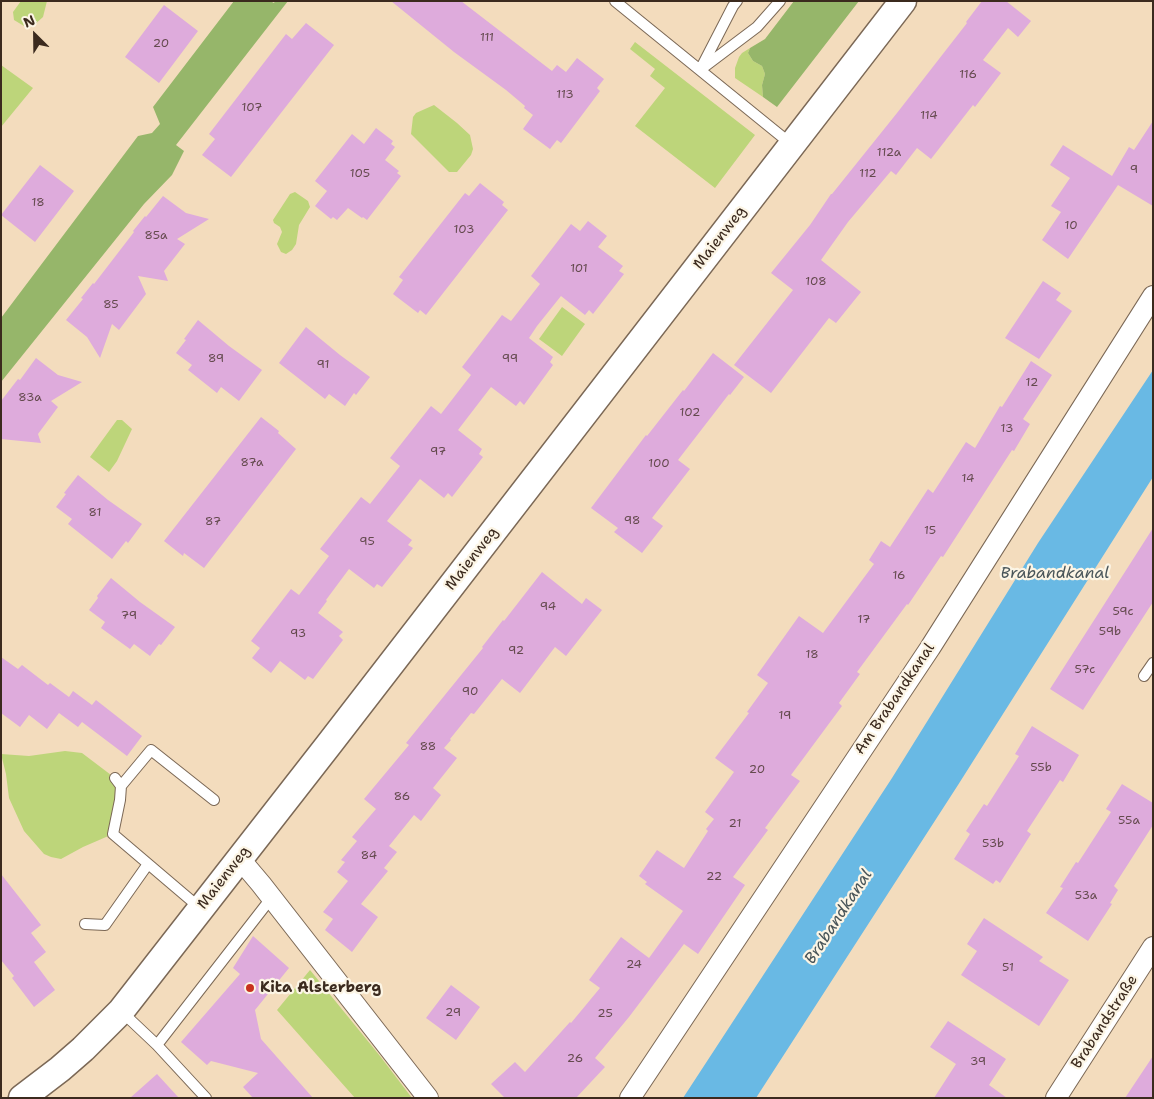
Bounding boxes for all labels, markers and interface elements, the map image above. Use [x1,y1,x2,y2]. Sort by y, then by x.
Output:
north arrow [10,10,60,60]
text: N [21,11,38,32]
house number: 111 [480,31,494,45]
house number: 20 [153,37,169,51]
house number: 116 [959,68,977,82]
house number: 113 [556,88,574,102]
house number: 107 [242,101,262,115]
house number: 114 [920,109,938,123]
house number: 112a [877,146,901,160]
house number: 9 [1130,163,1138,177]
house number: 105 [350,167,370,181]
house number: 112 [859,167,877,181]
house number: 18 [31,196,45,210]
street label: Maienweg [690,203,750,273]
house number: 10 [1064,219,1078,233]
house number: 103 [454,223,474,237]
house number: 85a [145,229,167,243]
house number: 101 [570,262,588,276]
house number: 108 [805,275,827,289]
house number: 85 [103,298,119,312]
house number: 89 [208,352,224,366]
house number: 99 [502,352,518,366]
house number: 91 [316,358,330,372]
house number: 12 [1026,376,1038,390]
house number: 83a [18,391,42,405]
house number: 102 [680,406,700,420]
house number: 13 [1001,422,1013,436]
house number: 97 [430,445,446,459]
house number: 87a [241,456,263,470]
house number: 100 [648,457,670,471]
house number: 14 [962,472,974,486]
house number: 81 [89,506,101,520]
house number: 98 [624,514,640,528]
house number: 87 [205,515,221,529]
street label: Maienweg [442,524,502,594]
house number: 15 [924,524,936,538]
house number: 95 [359,535,375,549]
water label: Brabandkanal [1001,564,1109,584]
house number: 16 [892,569,906,583]
house number: 94 [540,600,556,614]
house number: 59c [1112,605,1134,619]
house number: 79 [121,609,137,623]
house number: 17 [858,613,870,627]
house number: 59b [1099,625,1121,639]
house number: 93 [290,627,306,641]
street label: Am Brabandkanal [851,640,939,758]
house number: 92 [508,644,524,658]
house number: 18 [805,648,819,662]
house number: 57c [1075,663,1095,677]
house number: 90 [462,685,478,699]
house number: 19 [779,709,791,723]
house number: 88 [420,740,436,754]
house number: 55b [1030,761,1052,775]
house number: 20 [749,763,765,777]
house number: 86 [394,790,410,804]
house number: 55a [1118,814,1140,828]
house number: 21 [729,817,741,831]
house number: 53b [982,837,1004,851]
street label: Maienweg [194,843,254,913]
house number: 84 [361,849,377,863]
water label: Brabandkanal [801,866,877,968]
house number: 22 [706,870,722,884]
house number: 53a [1075,889,1097,903]
house number: 24 [626,958,642,972]
house number: 51 [1002,961,1014,975]
street label: Brabandstraße [1068,972,1142,1072]
place label: Kita Alsterberg [260,979,381,997]
marker: Kita Alsterberg [244,982,256,994]
house number: 29 [445,1006,461,1020]
house number: 25 [597,1007,613,1021]
house number: 26 [567,1052,583,1066]
house number: 39 [970,1055,986,1069]

